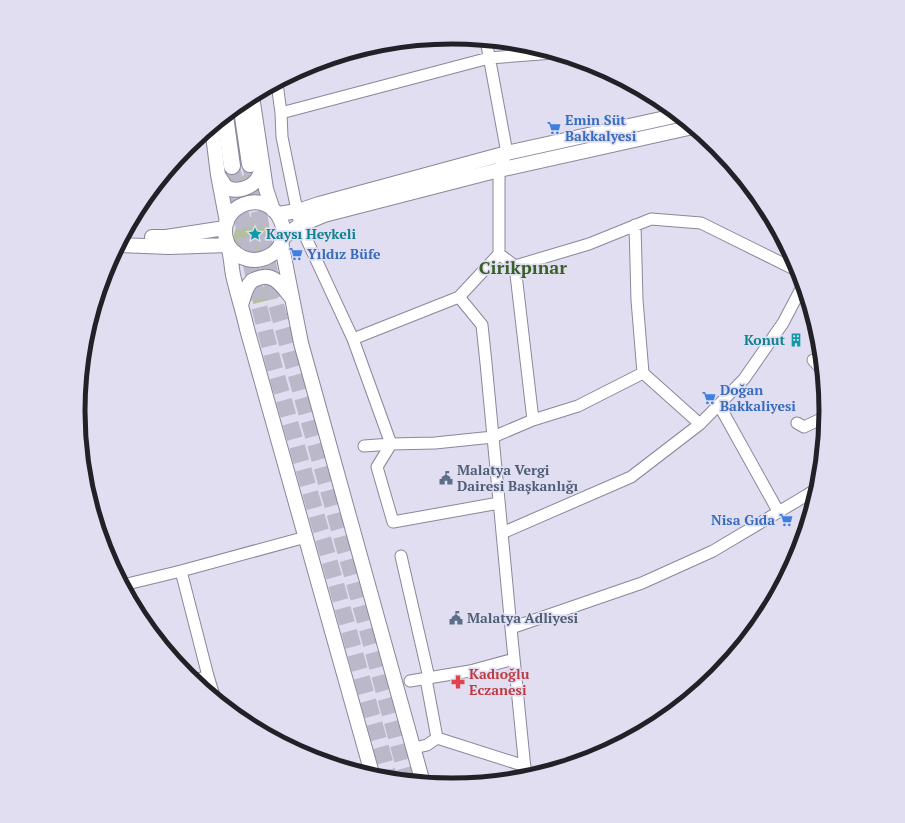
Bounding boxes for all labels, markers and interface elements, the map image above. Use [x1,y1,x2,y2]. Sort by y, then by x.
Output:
place label: Emin Süt Bakkalyesi [565,110,637,145]
supermarket icon: Emin Süt Bakkalyesi [546,120,562,136]
place label: Kaysı Heykeli [266,224,356,243]
place icon: Kaysı Heykeli [247,226,263,242]
place label: Yıldız Büfe [307,244,381,263]
supermarket icon: Yıldız Büfe [288,246,304,262]
district label: Cirikpınar [479,255,567,279]
place label: Konut [744,330,785,349]
building icon: Konut [788,332,804,348]
place label: Doğan Bakkaliyesi [720,380,796,415]
supermarket icon: Doğan Bakkaliyesi [701,390,717,406]
place label: Malatya Vergi Dairesi Başkanlığı [457,460,579,495]
public building icon: Malatya Vergi Dairesi Başkanlığı [438,470,454,486]
place label: Nisa Gıda [711,510,775,529]
supermarket icon: Nisa Gıda [778,512,794,528]
place label: Malatya Adliyesi [467,608,579,627]
public building icon: Malatya Adliyesi [448,610,464,626]
place label: Kadıoğlu Eczanesi [469,664,530,699]
pharmacy icon: Kadıoğlu Eczanesi [450,674,466,690]

